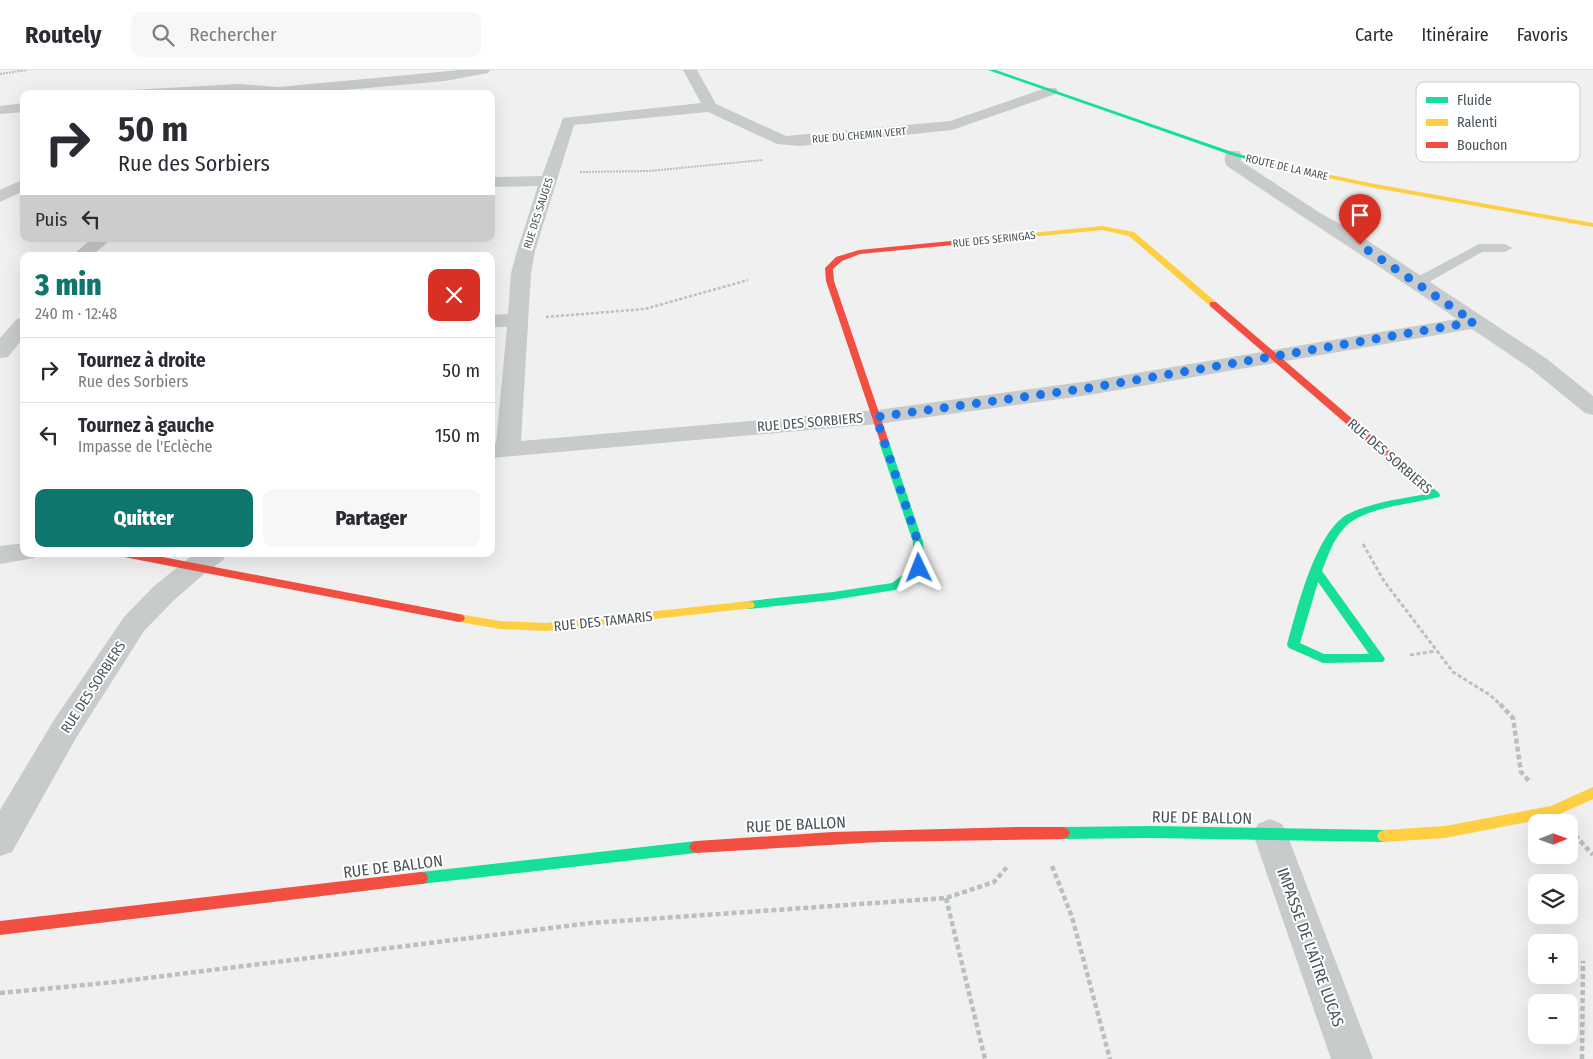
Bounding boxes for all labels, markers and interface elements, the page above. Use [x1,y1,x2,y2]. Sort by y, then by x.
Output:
search box [131,12,481,57]
text: Routely [25,21,101,49]
icon: search [149,21,177,49]
text: Rechercher [189,23,277,46]
text: Carte [1355,24,1393,46]
text: Itinéraire [1421,24,1489,46]
text: Favoris [1517,24,1568,46]
legend [1416,82,1580,162]
text: Fluide [1457,92,1492,109]
text: 50 m [118,108,188,150]
icon: right [35,110,100,175]
text: Ralenti [1457,114,1497,131]
street label: RUE DU CHEMIN VERT [811,125,908,146]
text: Bouchon [1457,137,1507,154]
text: Rue des Sorbiers [118,150,270,177]
street label: ROUTE DE LA MARE [1244,152,1329,183]
street label: RUE DES SAUGES [521,175,556,250]
pin [1339,194,1381,245]
icon: arrive [1346,201,1374,229]
icon: left [77,205,105,233]
text: Puis [35,208,67,231]
street label: RUE DES SERINGAS [952,229,1037,250]
text: 3 min [35,267,102,303]
button: close [428,269,480,321]
text: 240 m · 12:48 [35,304,117,323]
text: Tournez à droite [78,349,206,372]
icon: right [35,356,63,384]
text: 50 m [442,359,480,382]
text: Rue des Sorbiers [78,372,188,391]
street label: RUE DES SORBIERS [756,409,864,436]
text: Tournez à gauche [78,414,214,437]
street label: RUE DES SORBIERS [1344,415,1435,498]
icon: left [35,421,63,449]
text: 150 m [435,424,480,447]
text: Impasse de l'Eclèche [78,437,212,456]
button: Quitter [35,489,253,547]
button: Partager [263,489,480,547]
position arrow [892,541,944,593]
street label: RUE DES TAMARIS [553,608,653,635]
street label: RUE DES SORBIERS [57,638,129,736]
street label: RUE DE BALLON [1152,807,1252,828]
street label: RUE DE BALLON [746,812,847,837]
north arrow [1528,814,1578,864]
map controls [1528,814,1578,1044]
street label: RUE DE BALLON [342,851,444,882]
street label: IMPASSE DE L'AÎTRE LUCAS [1273,865,1348,1029]
button: layers [1528,874,1578,924]
button: + [1528,934,1578,984]
button: − [1528,994,1578,1044]

